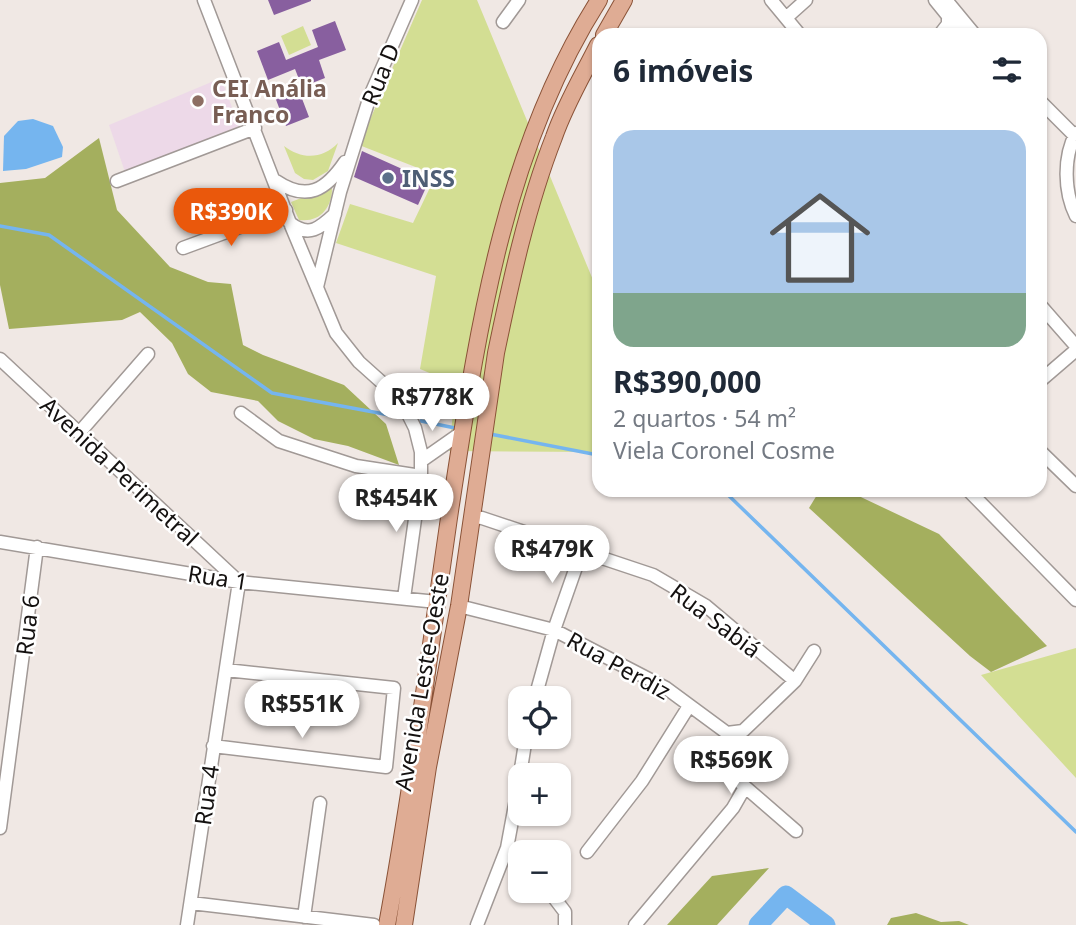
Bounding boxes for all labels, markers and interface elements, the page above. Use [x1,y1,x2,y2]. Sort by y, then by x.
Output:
street label: Rua D [353,38,407,110]
text: 6 imóveis [613,50,753,91]
icon: filters [988,51,1026,89]
place label: CEI Anália Franco [212,72,327,130]
marker: CEI Anália Franco [190,93,206,109]
place label: INSS [402,162,455,194]
marker: INSS [380,170,396,186]
icon: home [757,175,883,301]
pin: R$390K [174,188,288,248]
text: R$390K [190,195,272,227]
text: R$390,000 [613,361,761,402]
pin: R$778K [375,374,489,433]
text: R$778K [391,380,473,412]
street label: Avenida Perimetral [34,389,206,553]
text: 2 quartos · 54 m² [613,402,796,434]
text: Viela Coronel Cosme [613,434,835,466]
pin: R$454K [339,475,453,534]
text: R$454K [355,481,437,513]
pin: R$479K [495,526,609,585]
text: R$479K [511,532,593,564]
street label: Rua 1 [186,556,250,598]
street label: Avenida Leste-Oeste [386,571,456,793]
street label: Rua Sabiá [664,575,768,665]
street label: Rua 6 [7,593,47,657]
street label: Rua Perdiz [561,623,677,707]
pin: R$551K [245,680,359,740]
map controls [508,686,571,903]
button: locate [508,686,571,749]
text: R$551K [261,687,343,719]
pin: R$569K [674,736,788,796]
text: R$569K [690,743,772,775]
street label: Rua 4 [186,763,226,827]
button: + [508,763,571,826]
button: − [508,840,571,903]

